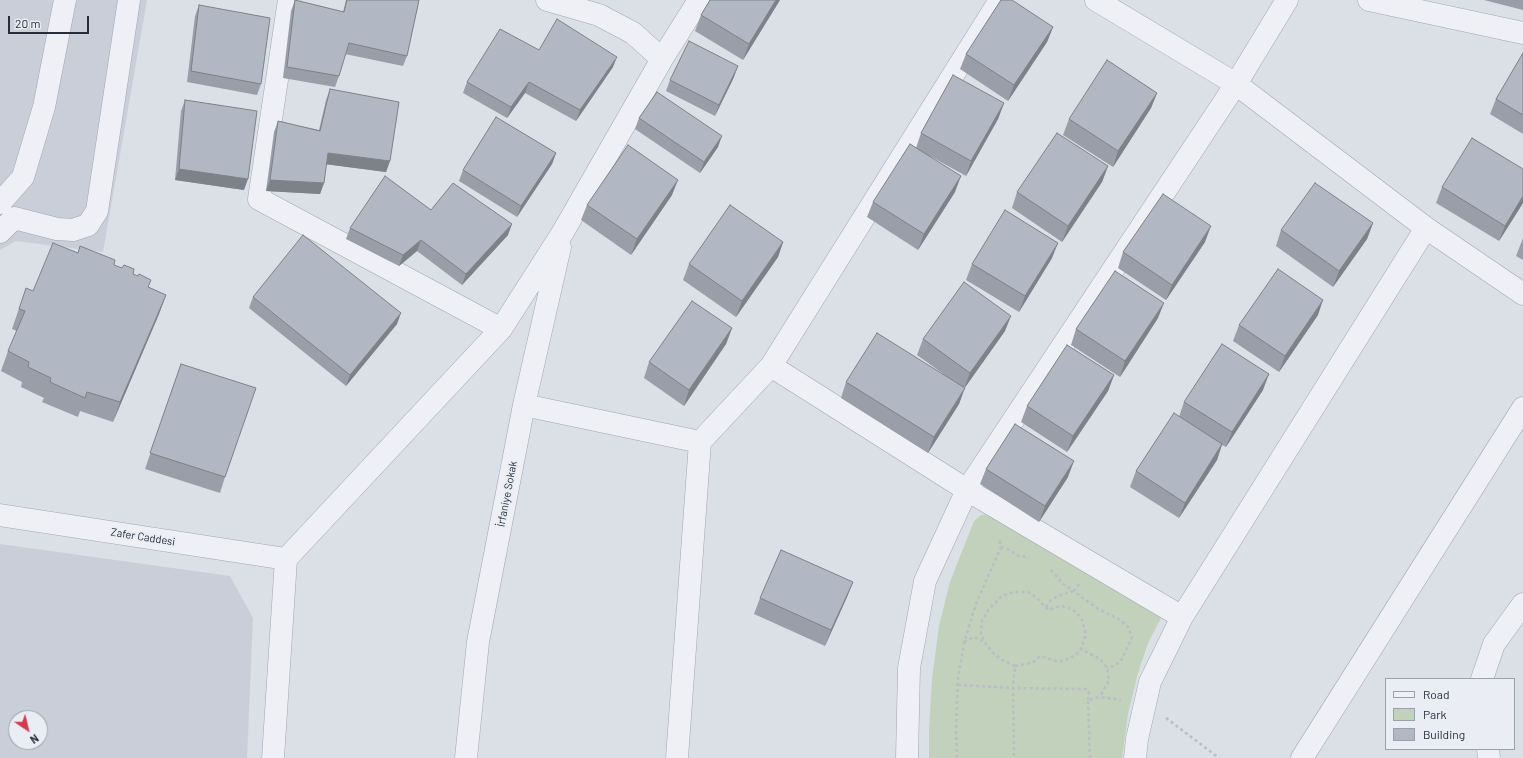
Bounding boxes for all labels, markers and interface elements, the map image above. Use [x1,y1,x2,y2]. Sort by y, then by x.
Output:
scale bar [10,8,91,34]
text: 20 m [15,16,41,30]
street label: İrfaniye Sokak [494,460,520,528]
street label: Zafer Caddesi [110,525,176,549]
legend [1385,678,1515,750]
text: Road [1423,687,1450,701]
text: Park [1423,707,1447,721]
north arrow [8,710,48,750]
text: Building [1423,727,1465,741]
text: N [28,732,41,747]

